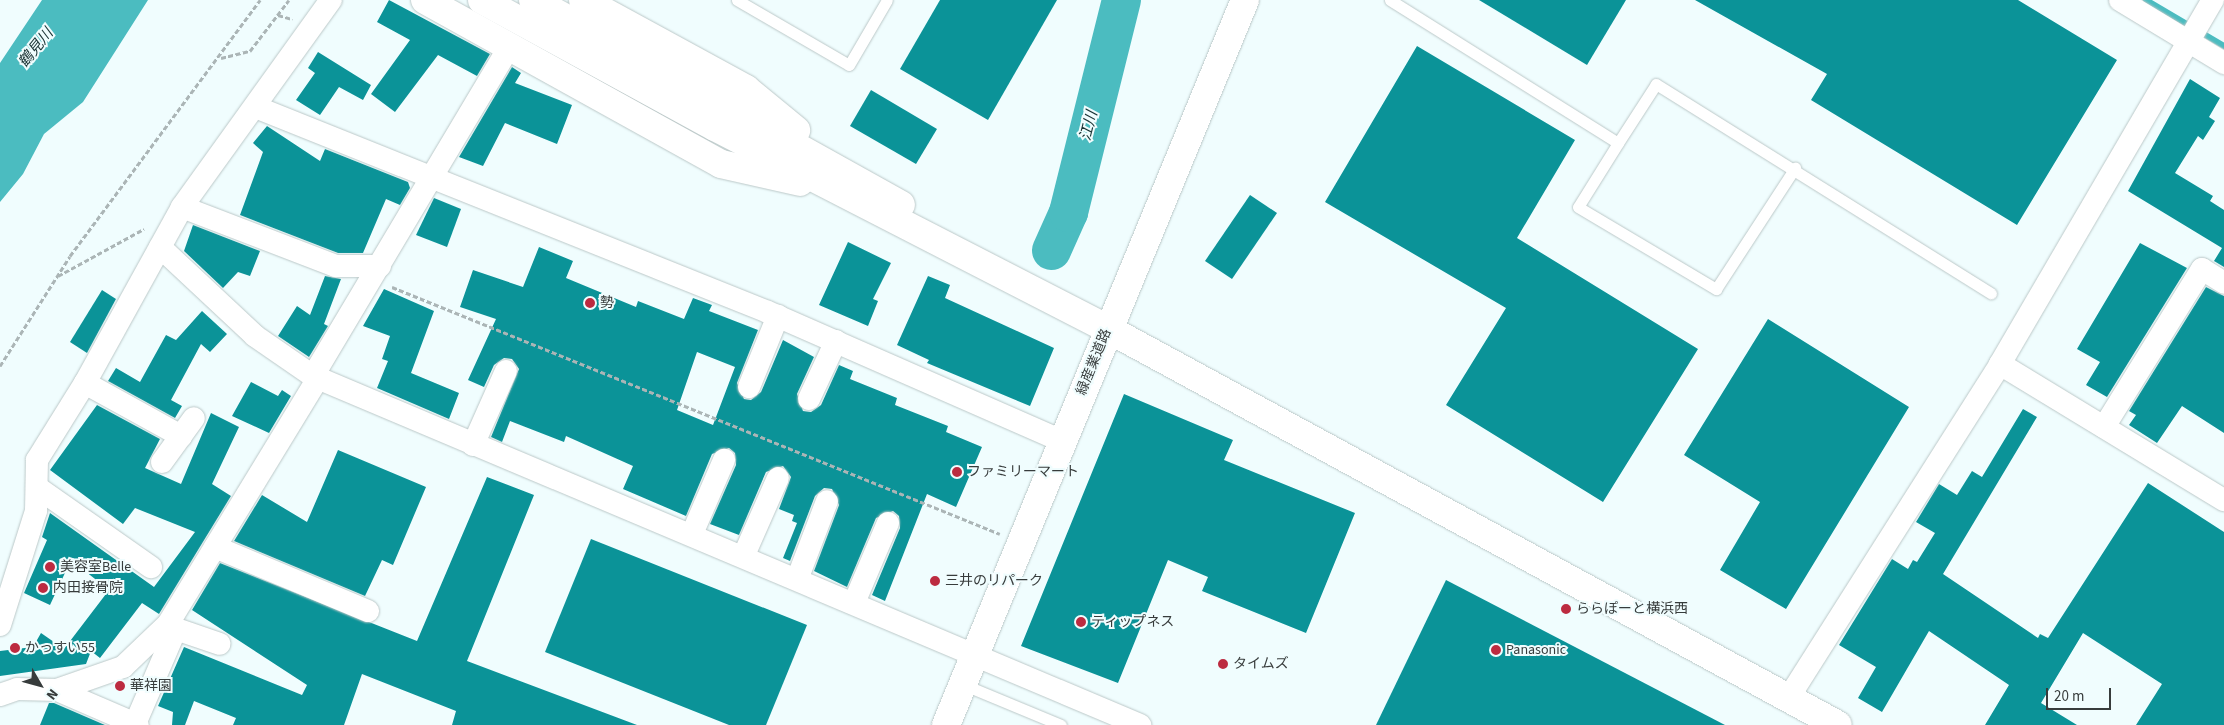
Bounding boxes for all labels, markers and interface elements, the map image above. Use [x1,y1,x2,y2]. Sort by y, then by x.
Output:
water label: 鶴見川 [15,25,57,71]
water label: 江川 [1077,109,1101,143]
place label: 勢 [600,295,614,311]
marker: 勢 [584,297,596,309]
street label: 緑産業道路 [1073,326,1115,398]
place label: ファミリーマート [967,464,1079,480]
marker: ファミリーマート [951,466,963,478]
place label: 美容室Belle [60,559,131,575]
marker: 美容室Belle [44,561,56,573]
place label: 三井のリパーク [945,573,1043,589]
marker: 三井のリパーク [929,575,941,587]
place label: 内田接骨院 [53,580,123,596]
marker: 内田接骨院 [37,582,49,594]
place label: ららぽーと横浜西 [1576,601,1688,617]
marker: ららぽーと横浜西 [1560,603,1572,615]
place label: ティップネス [1091,614,1175,630]
marker: ティップネス [1075,616,1087,628]
place label: かっすい55 [25,640,95,656]
marker: かっすい55 [9,642,21,654]
place label: Panasonic [1506,642,1566,658]
marker: Panasonic [1490,644,1502,656]
place label: タイムズ [1233,656,1289,672]
marker: タイムズ [1217,658,1229,670]
north arrow [15,660,65,710]
place label: 華祥園 [130,678,172,694]
scale bar [2049,678,2114,710]
marker: 華祥園 [114,680,126,692]
text: N [41,684,63,704]
text: 20 m [2054,686,2084,707]

